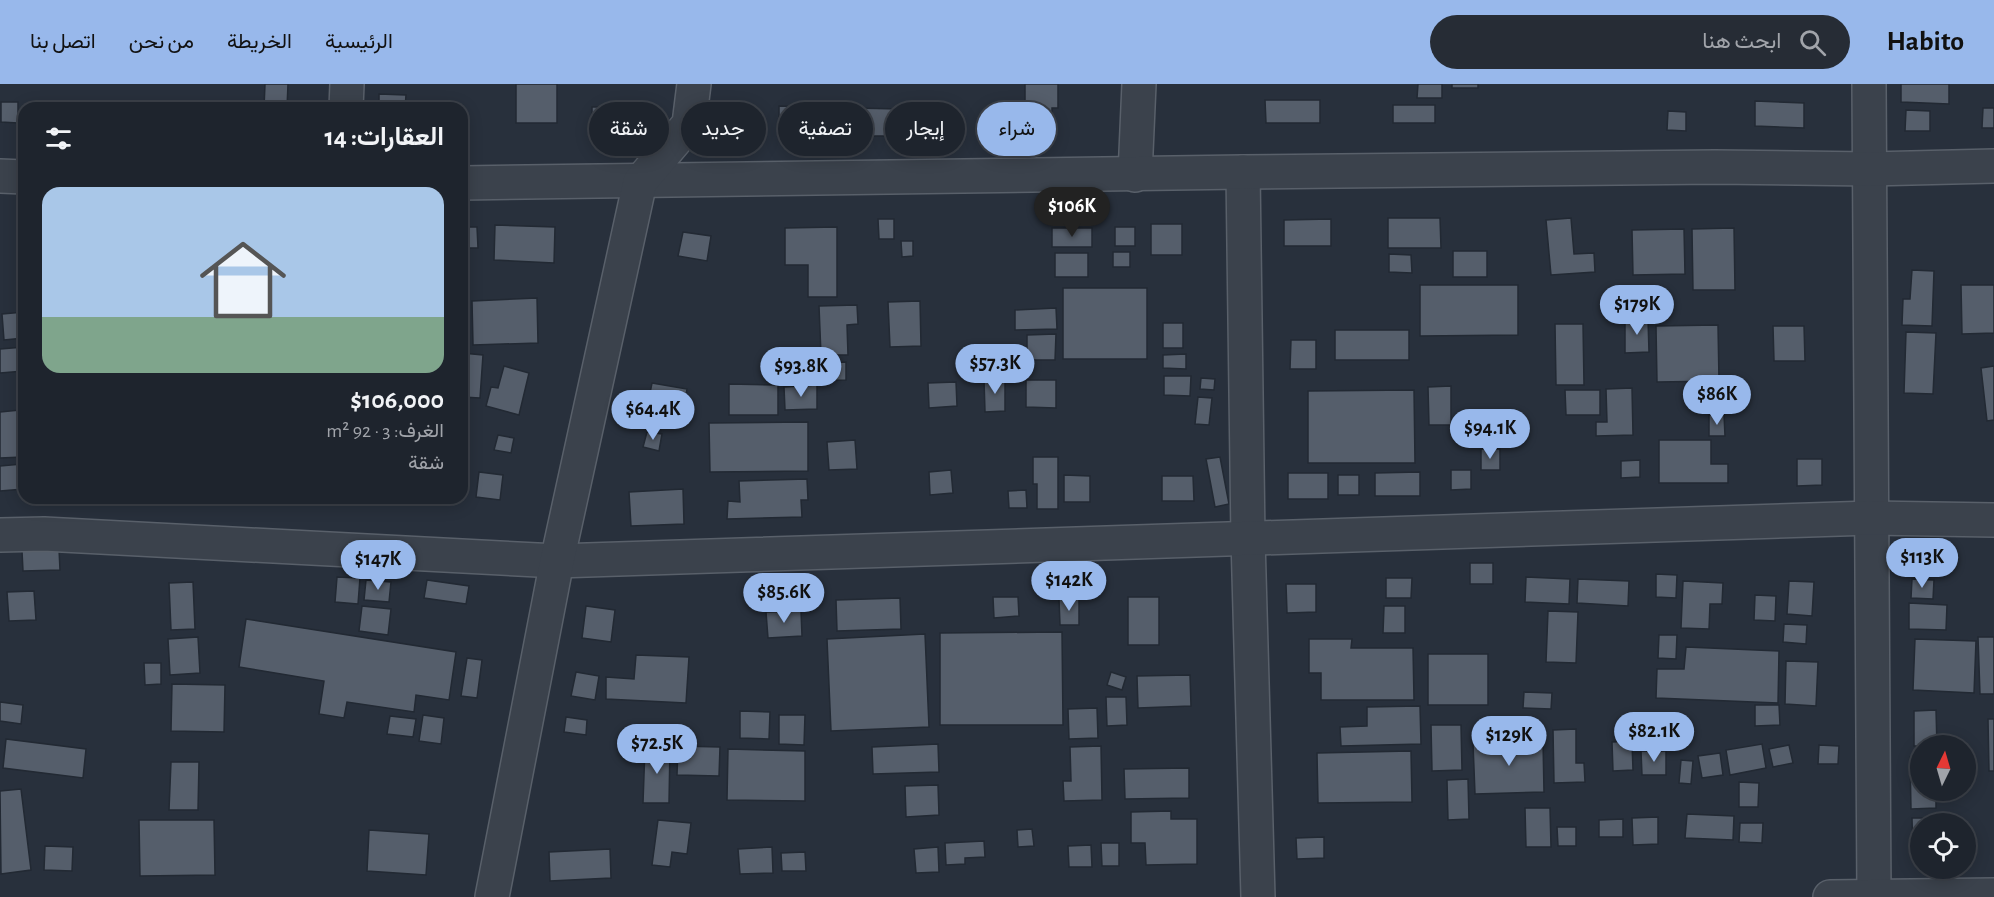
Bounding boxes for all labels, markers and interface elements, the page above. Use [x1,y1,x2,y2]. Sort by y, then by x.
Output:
search box [1430,15,1850,69]
icon: search [1796,26,1829,59]
text: Habito [1886,28,1964,56]
text: ابحث هنا [1702,30,1781,52]
text: اتصل بنا [30,31,96,52]
text: من نحن [129,31,194,52]
text: الخريطة [227,31,292,52]
text: الرئيسية [325,31,393,52]
chip: شقة [589,102,669,156]
chip: جديد [681,102,766,156]
chip: تصفية [778,102,873,156]
chip: إيجار [885,102,965,156]
chip: شراء [977,102,1056,156]
icon: filters [42,122,75,155]
text: العقارات: 14 [325,124,444,150]
pin: $106K [1030,187,1114,238]
text: $106K [1048,196,1096,216]
icon: home [189,226,297,334]
pin: $179K [1595,285,1679,336]
text: $179K [1614,294,1660,314]
pin: $57.3K [946,344,1044,395]
pin: $93.8K [752,347,850,398]
text: $57.3K [969,353,1021,373]
text: $93.8K [774,356,828,376]
pin: $86K [1681,375,1753,426]
text: $86K [1697,384,1737,404]
text: $106,000 [350,387,444,413]
pin: $64.4K [604,390,702,441]
text: $64.4K [625,399,681,419]
pin: $94.1K [1441,409,1539,460]
text: $94.1K [1464,418,1516,438]
text: الغرف: 3 · 92 m² [326,421,444,441]
text: شقة [408,453,444,473]
pin: $113K [1880,538,1964,589]
pin: $147K [336,540,420,591]
text: $113K [1900,547,1944,567]
text: $147K [355,549,401,569]
pin: $142K [1027,561,1111,612]
text: $142K [1045,570,1093,590]
pin: $85.6K [735,573,833,624]
text: $85.6K [757,582,811,602]
pin: $82.1K [1605,712,1703,763]
pin: $129K [1467,716,1551,767]
text: $82.1K [1628,721,1680,741]
pin: $72.5K [608,724,706,775]
text: $129K [1486,725,1532,745]
text: $72.5K [631,733,683,753]
north arrow [1910,735,1976,801]
map controls [1910,735,1976,879]
button: locate [1910,813,1976,879]

